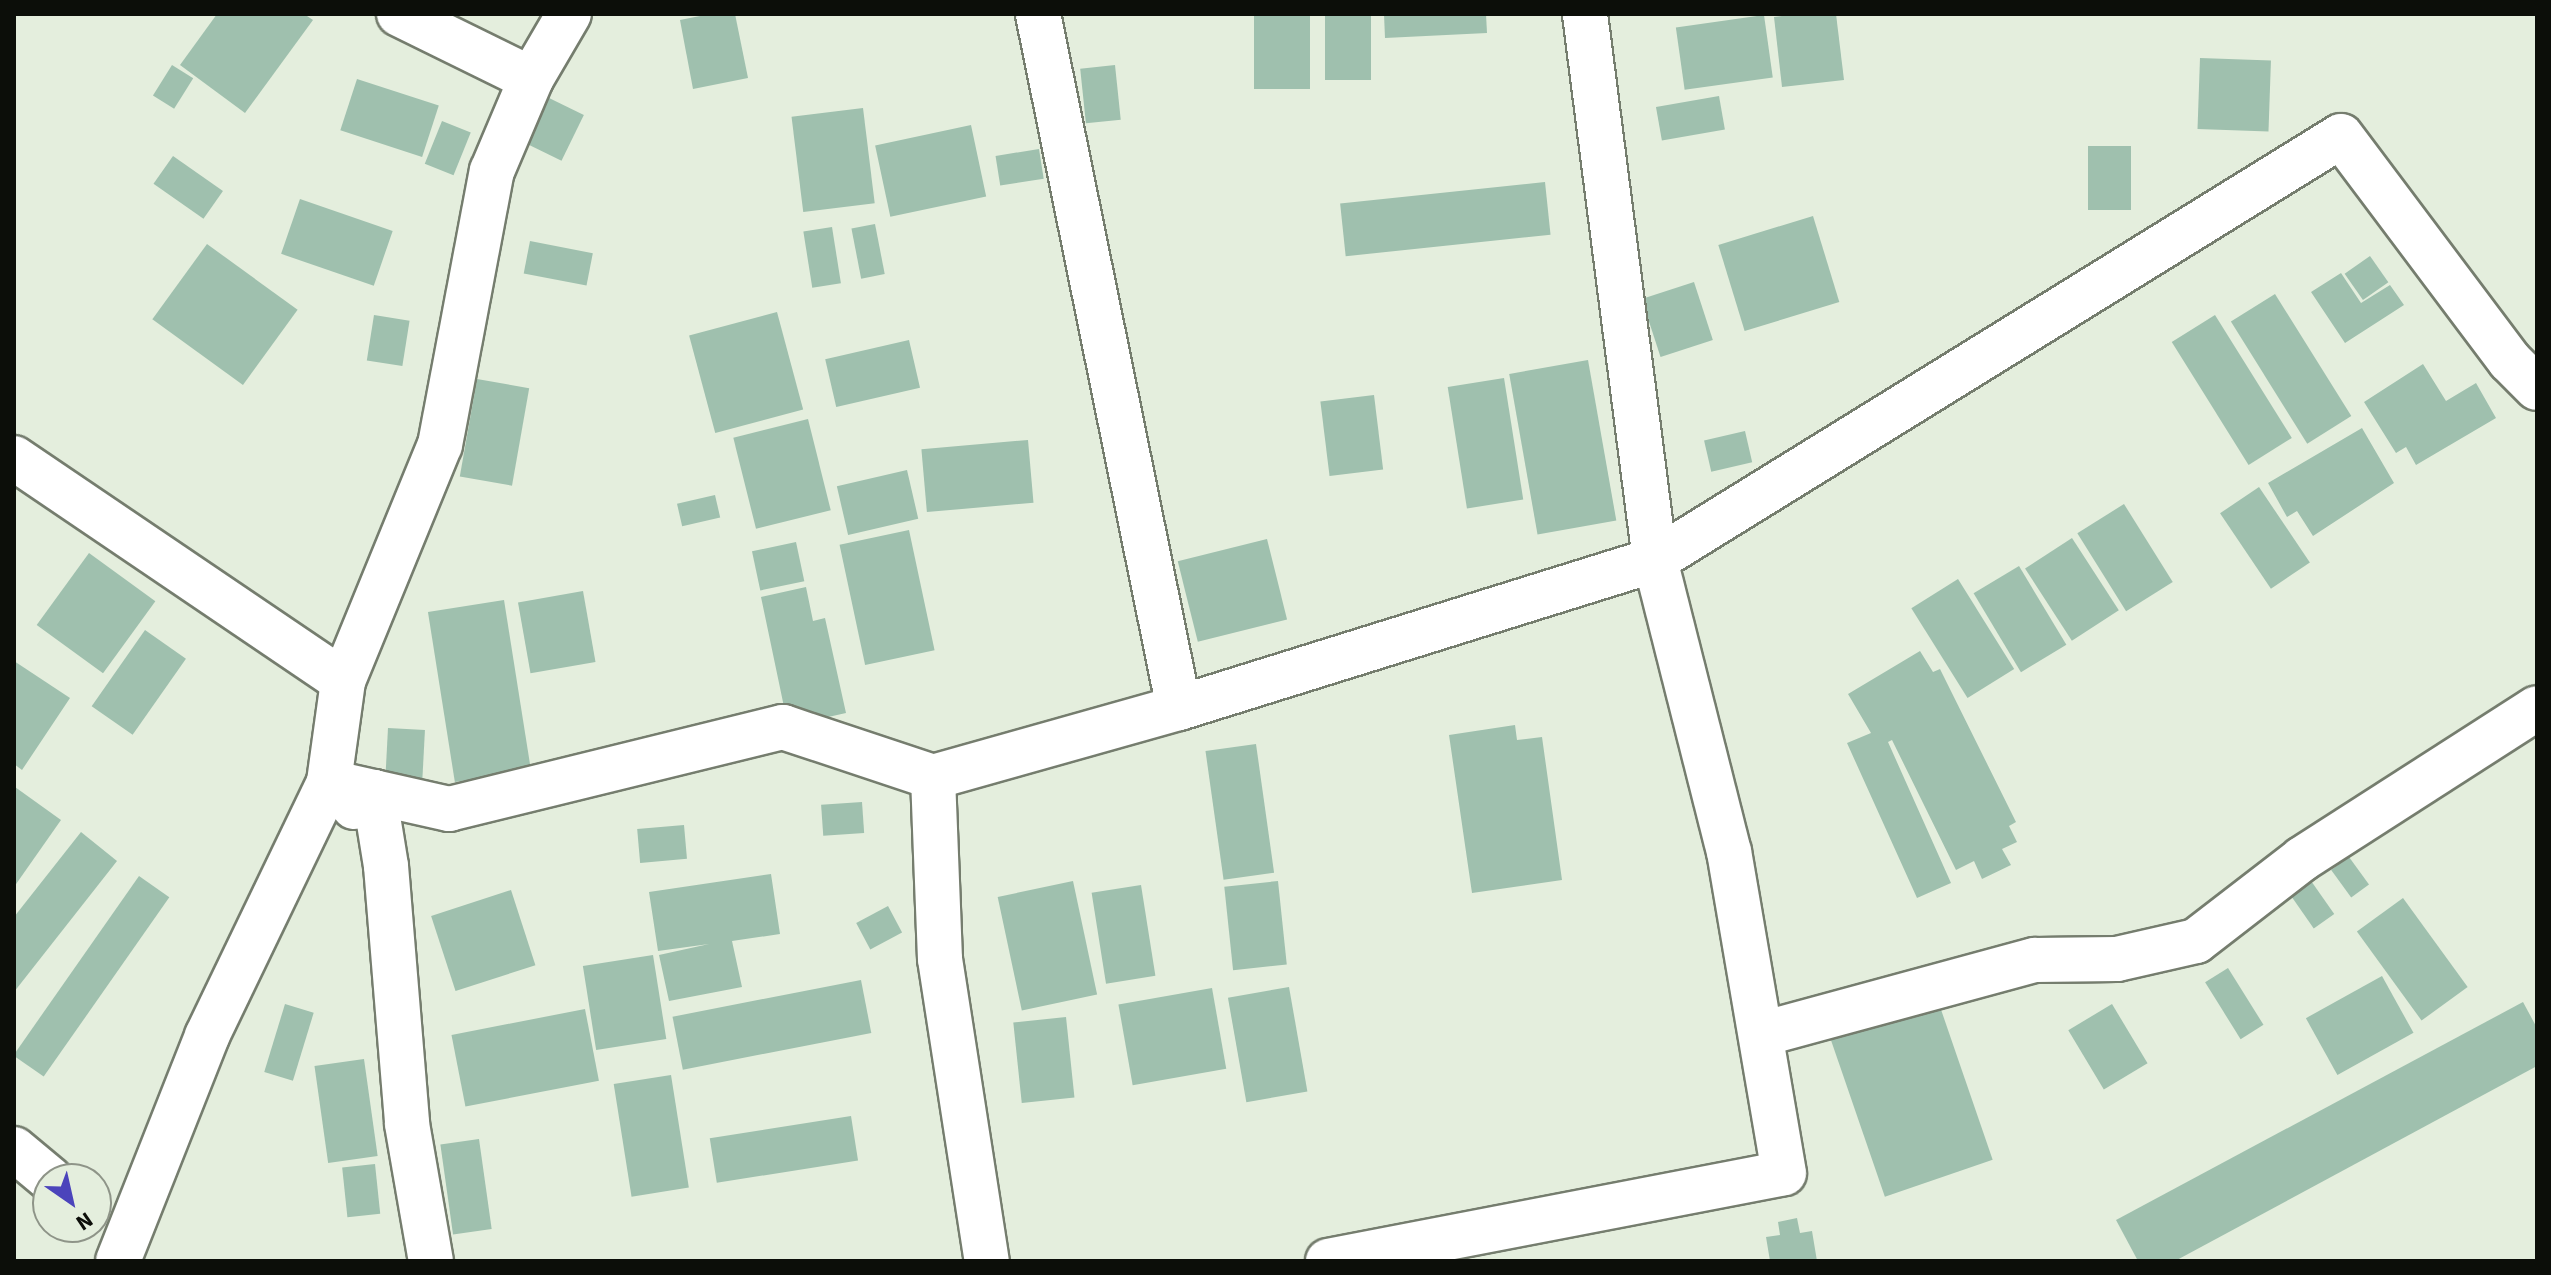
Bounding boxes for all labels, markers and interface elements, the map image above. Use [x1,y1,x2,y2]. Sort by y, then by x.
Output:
north arrow [32,1163,112,1243]
text: N [69,1204,99,1239]

